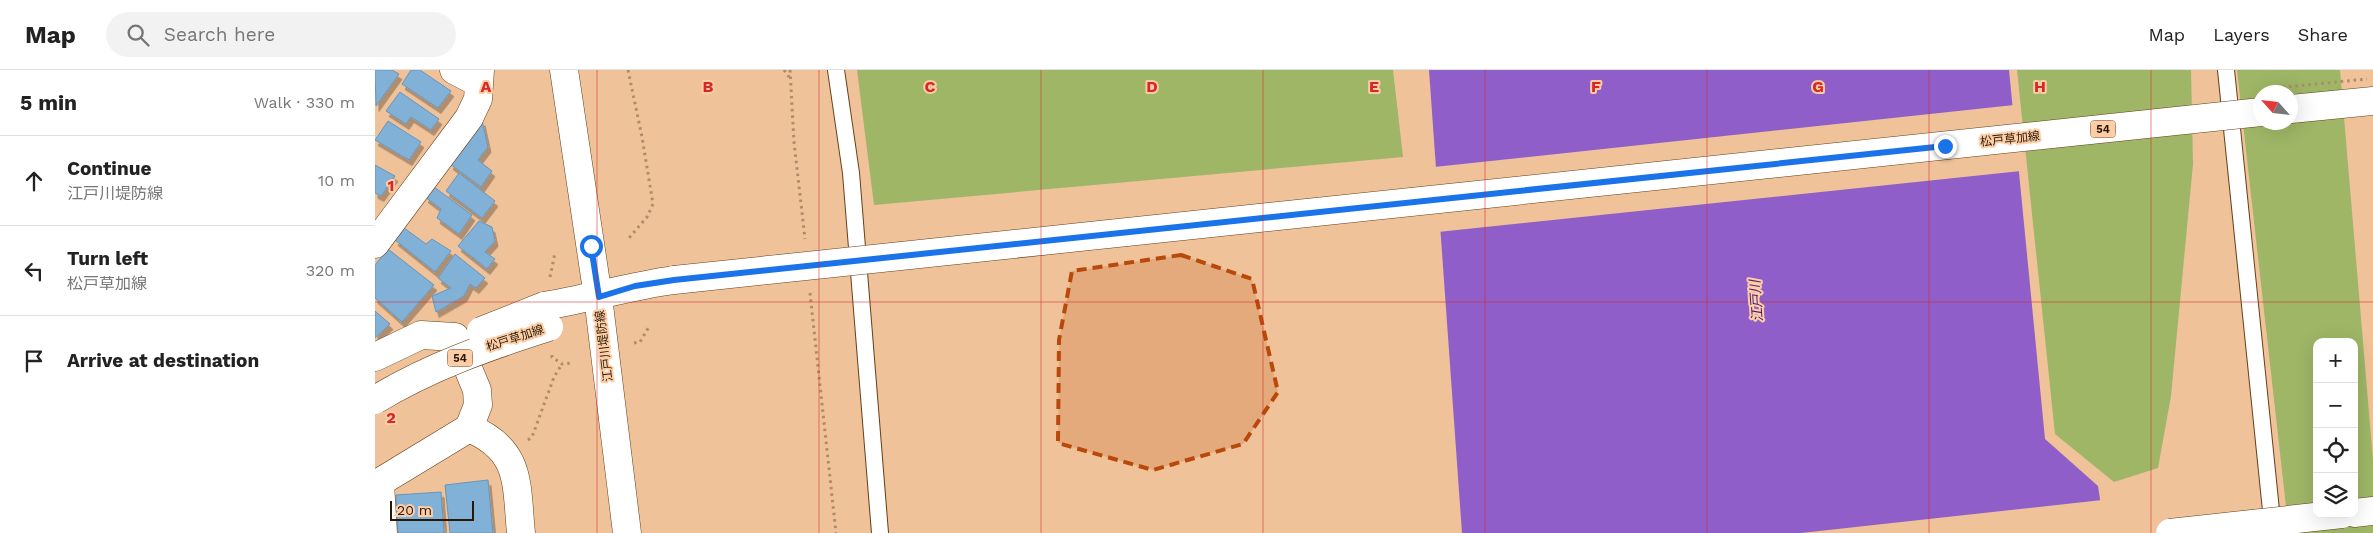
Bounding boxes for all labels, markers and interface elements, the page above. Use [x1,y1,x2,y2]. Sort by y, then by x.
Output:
search box [106,12,456,57]
text: Map [25,21,76,49]
icon: search [124,21,152,49]
text: Search here [164,23,275,46]
text: Map [2148,24,2185,45]
text: Layers [2213,24,2270,45]
text: Share [2298,24,2348,45]
text: A [481,77,492,96]
text: B [703,77,714,96]
text: C [925,77,936,96]
text: D [1146,77,1158,96]
text: E [1369,77,1379,96]
text: F [1591,77,1601,96]
text: G [1812,77,1824,96]
text: H [2034,77,2046,96]
north arrow [2253,85,2298,130]
text: 5 min [20,90,77,115]
text: Walk · 330 m [254,93,355,112]
road number: 54 [2091,121,2115,138]
street label: 松戸草加線 [1979,129,2041,149]
route end [1934,135,1957,158]
text: Continue [67,157,151,180]
icon: ahead [20,167,48,195]
text: 10 m [318,171,355,190]
text: 1 [388,176,394,195]
text: 江戸川堤防線 [67,184,163,203]
route start [580,235,603,258]
text: Turn left [67,247,148,270]
icon: left [20,257,48,285]
text: 320 m [306,261,355,280]
text: 松戸草加線 [67,274,147,293]
water label: 江戸川 [1746,277,1765,323]
street label: 江戸川堤防線 [593,309,615,383]
street label: 松戸草加線 [484,322,546,354]
map controls [2313,338,2358,518]
button: + [2313,338,2358,383]
icon: arrive [20,347,48,375]
text: Arrive at destination [67,349,259,372]
road number: 54 [447,350,473,366]
button: − [2313,383,2358,428]
text: 2 [386,408,396,427]
button: locate [2313,428,2358,473]
button: layers [2313,473,2358,518]
scale bar [390,498,474,521]
text: 20 m [397,502,432,518]

